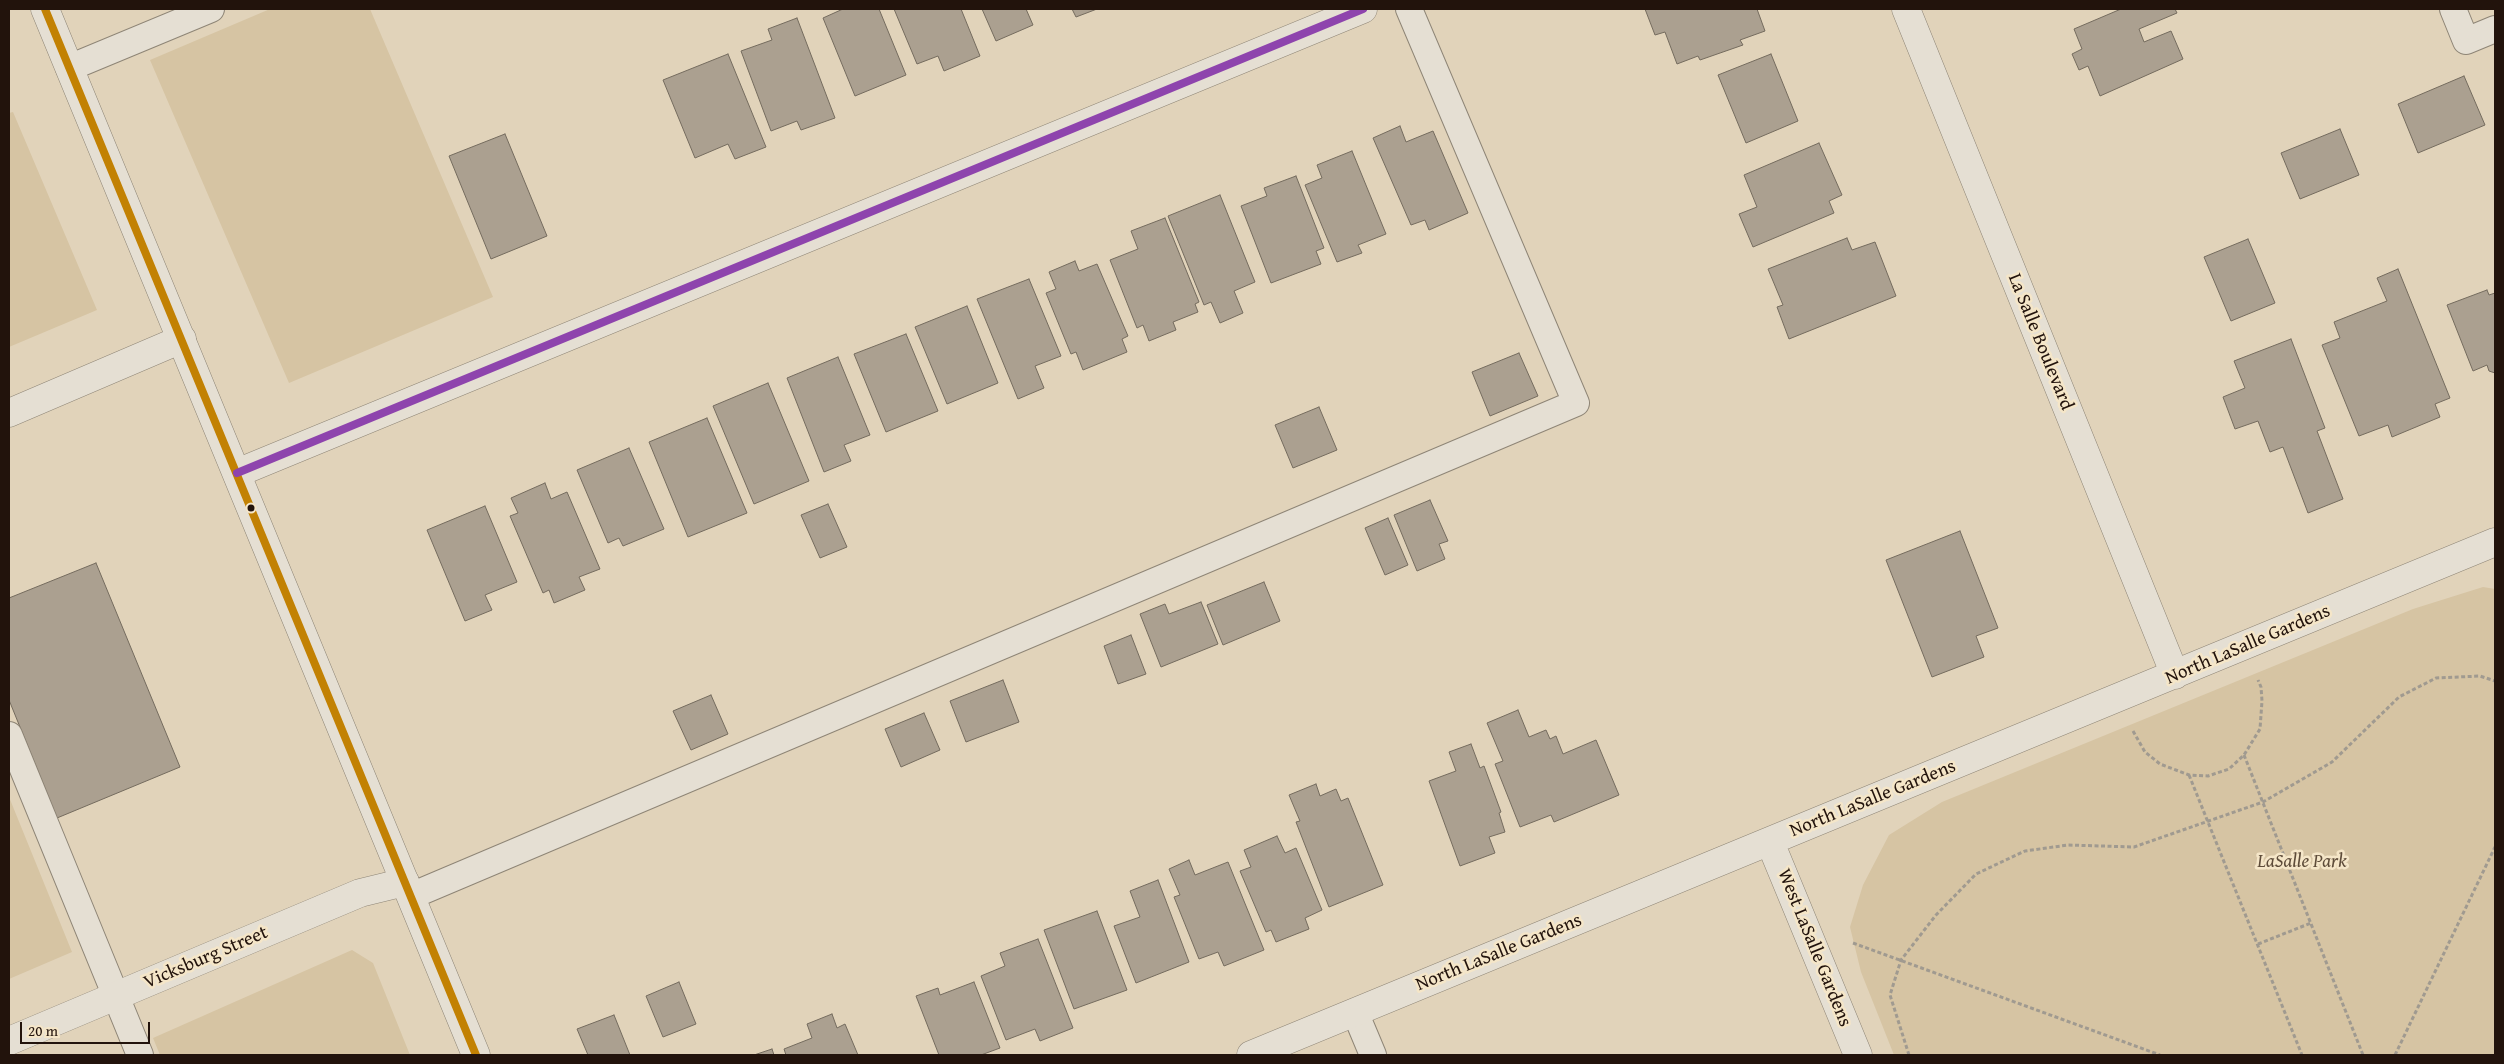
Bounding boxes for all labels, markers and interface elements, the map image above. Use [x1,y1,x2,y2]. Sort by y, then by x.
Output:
street label: La Salle Boulevard [2002,270,2078,414]
unlabelled marker [246,503,256,513]
street label: North LaSalle Gardens [2162,600,2334,690]
street label: North LaSalle Gardens [1787,755,1959,843]
park label: LaSalle Park [2257,851,2347,873]
street label: West LaSalle Gardens [1772,866,1856,1030]
street label: North LaSalle Gardens [1413,909,1585,997]
street label: Vicksburg Street [140,922,272,994]
scale bar [22,1012,152,1044]
text: 20 m [28,1020,58,1041]

